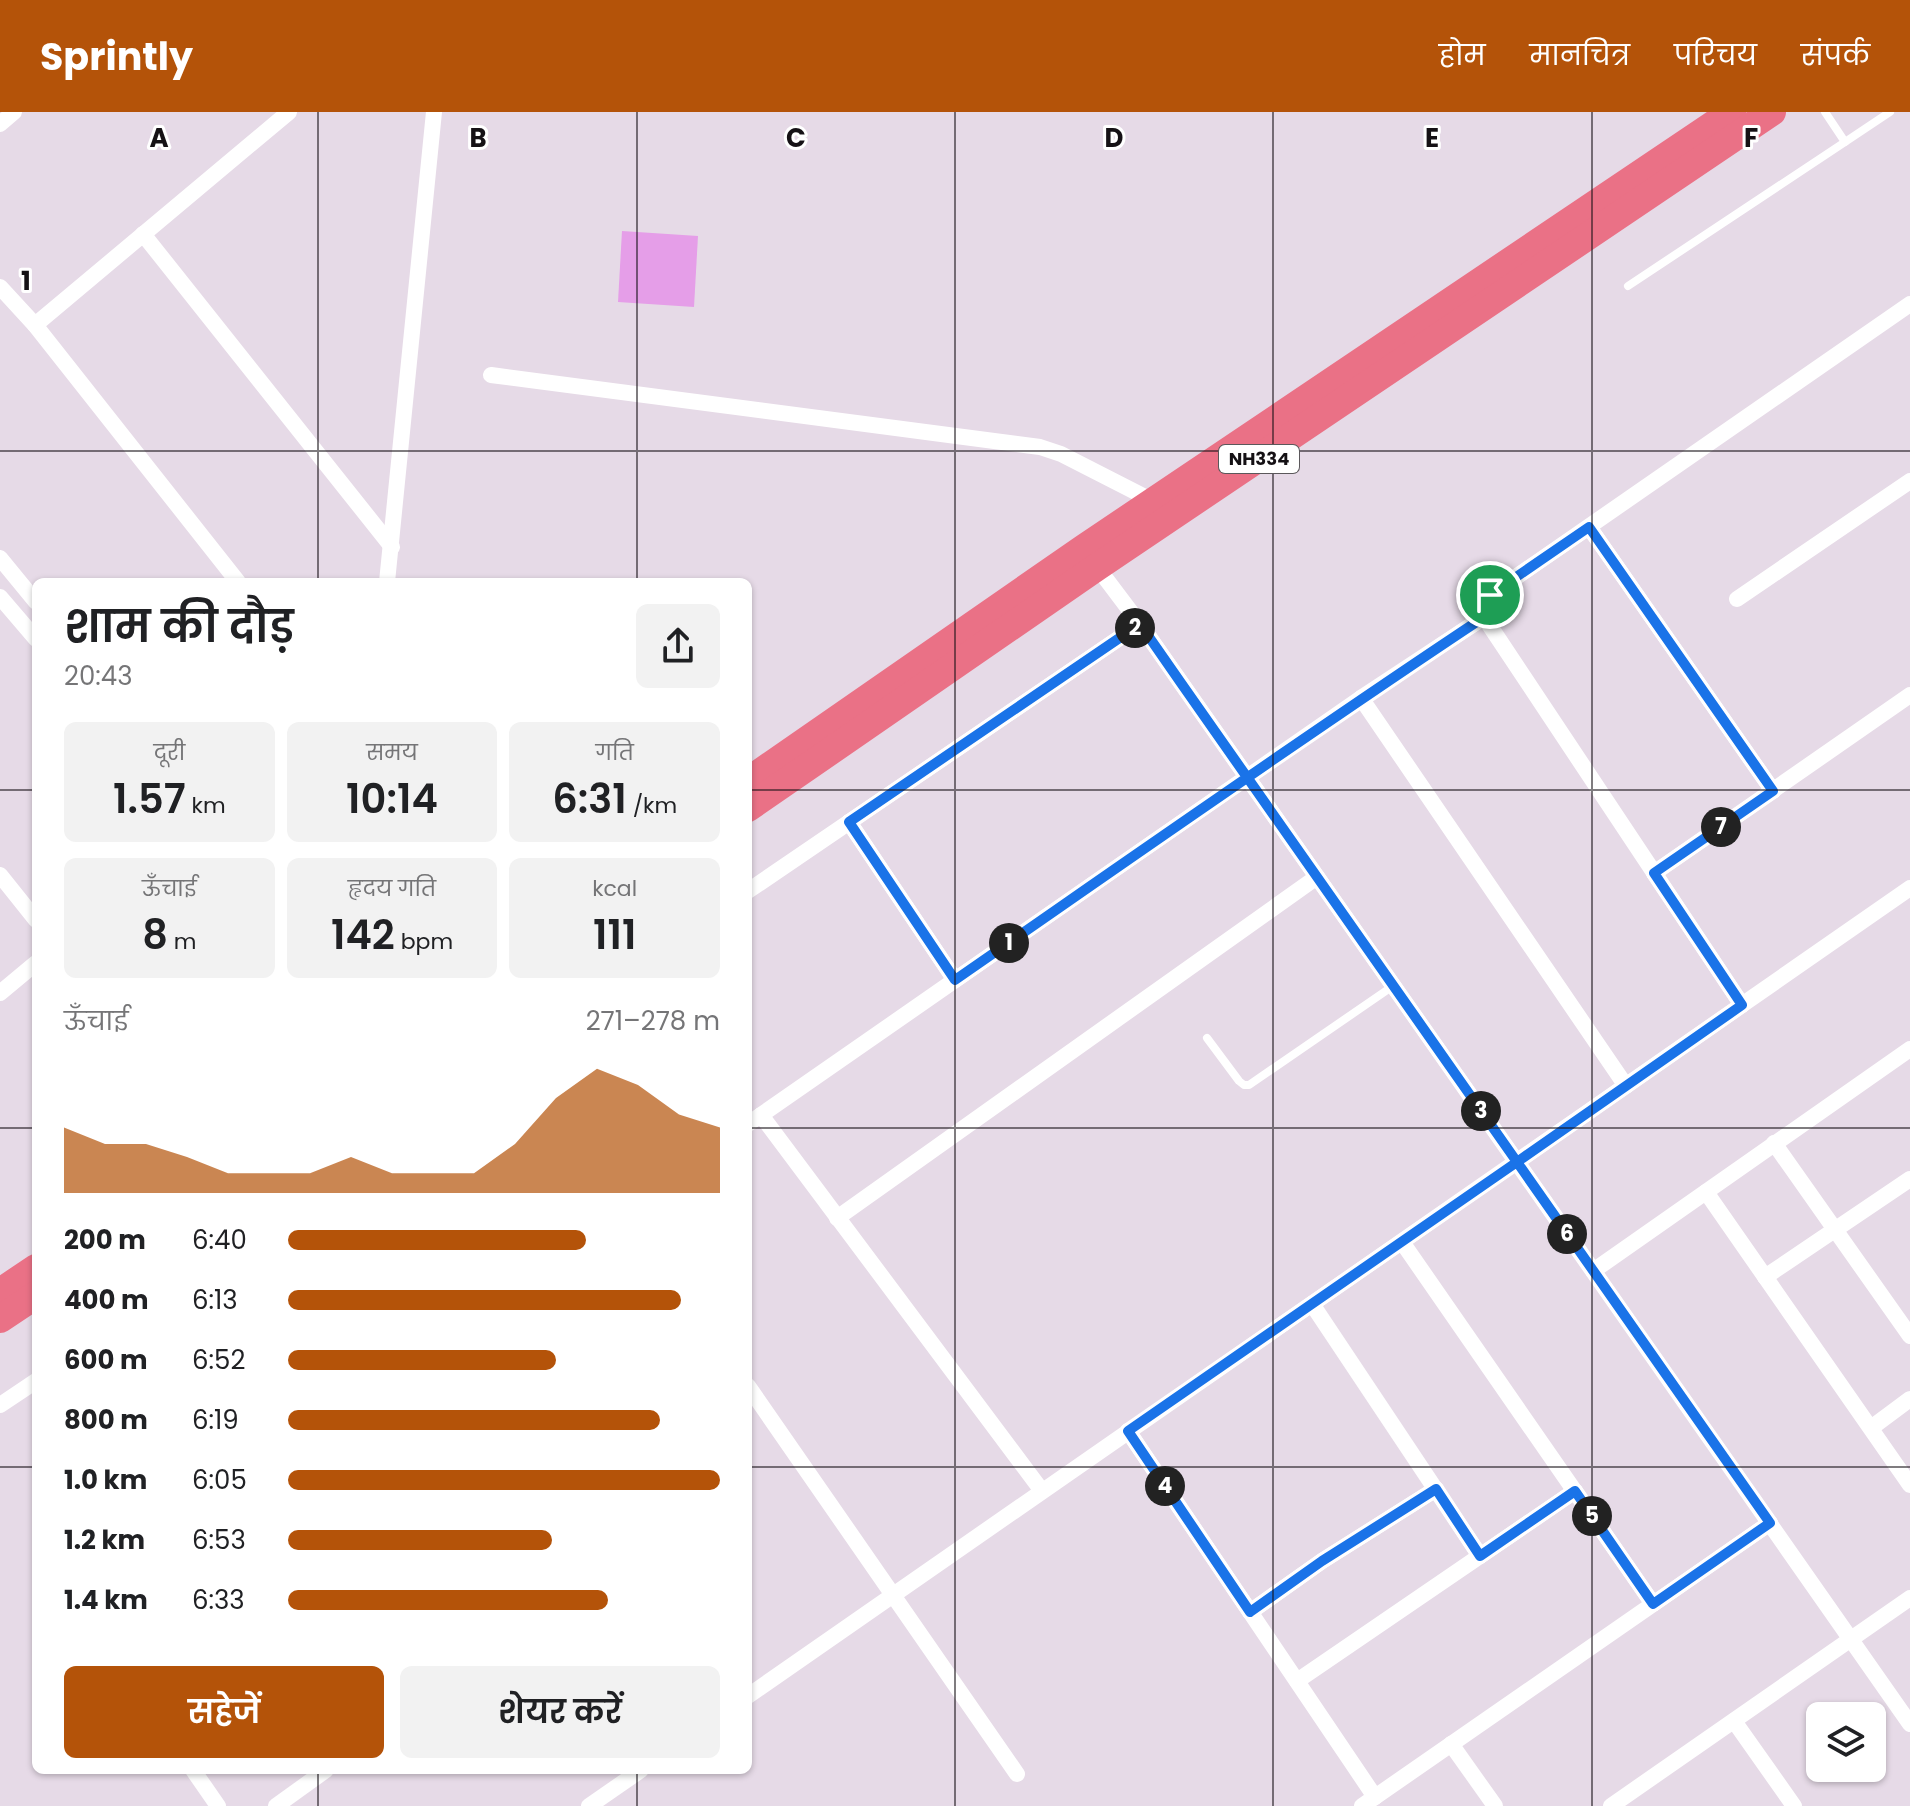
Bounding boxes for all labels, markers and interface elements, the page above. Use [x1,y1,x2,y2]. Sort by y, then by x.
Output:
text: Sprintly [40,30,193,83]
text: होम [1439,36,1485,75]
text: मानचित्र [1529,36,1630,75]
text: परिचय [1674,36,1757,75]
text: संपर्क [1801,36,1870,75]
text: A [149,120,169,156]
text: B [469,120,487,156]
text: C [786,120,806,156]
text: D [1105,120,1124,156]
text: E [1425,120,1439,156]
text: F [1744,120,1758,156]
text: 1 [21,263,31,299]
road number: NH334 [1219,445,1299,473]
pin [1456,561,1524,629]
icon: arrive [1468,573,1512,617]
text: शाम की दौड़ [64,596,294,657]
button: share [636,604,720,688]
pin: 2 [1115,608,1155,648]
text: 2 [1129,612,1141,643]
text: 20:43 [64,658,132,694]
text: दूरी [154,737,185,768]
text: समय [366,737,418,768]
text: गति [596,737,634,768]
text: 1.57 [113,771,186,827]
text: 10:14 [346,771,438,827]
text: 6:31 [552,771,627,827]
text: km [186,790,226,821]
text: /km [627,790,677,821]
pin: 7 [1701,807,1741,847]
text: 7 [1715,811,1727,842]
text: ऊँचाई [142,873,197,904]
text: हृदय गति [348,873,436,904]
text: kcal [592,873,637,904]
text: 8 [142,907,168,963]
text: 142 [331,907,395,963]
text: 111 [593,907,636,963]
pin: 1 [989,923,1029,963]
text: m [168,926,196,957]
text: bpm [395,926,453,957]
text: 1 [1005,927,1013,958]
text: ऊँचाई [64,1003,128,1039]
text: 271–278 m [586,1003,720,1039]
pin: 3 [1461,1091,1501,1131]
text: 3 [1474,1095,1488,1126]
pin: 6 [1547,1214,1587,1254]
text: 6 [1560,1218,1574,1249]
text: 200 m [64,1222,146,1258]
text: 6:40 [192,1222,247,1258]
text: 400 m [64,1282,149,1318]
text: 6:13 [192,1282,238,1318]
text: 600 m [64,1342,148,1378]
text: 6:52 [192,1342,245,1378]
text: 800 m [64,1402,148,1438]
text: 6:19 [192,1402,239,1438]
text: 1.0 km [64,1462,147,1498]
text: 6:05 [192,1462,247,1498]
pin: 4 [1145,1466,1185,1506]
text: 4 [1158,1470,1172,1501]
pin: 5 [1572,1496,1612,1536]
text: 5 [1585,1500,1599,1531]
text: 1.2 km [64,1522,145,1558]
text: 6:53 [192,1522,246,1558]
text: 1.4 km [64,1582,148,1618]
text: 6:33 [192,1582,245,1618]
button: सहेजें [64,1666,384,1758]
button: शेयर करें [400,1666,720,1758]
map controls [1806,1702,1886,1782]
button: layers [1806,1702,1886,1782]

